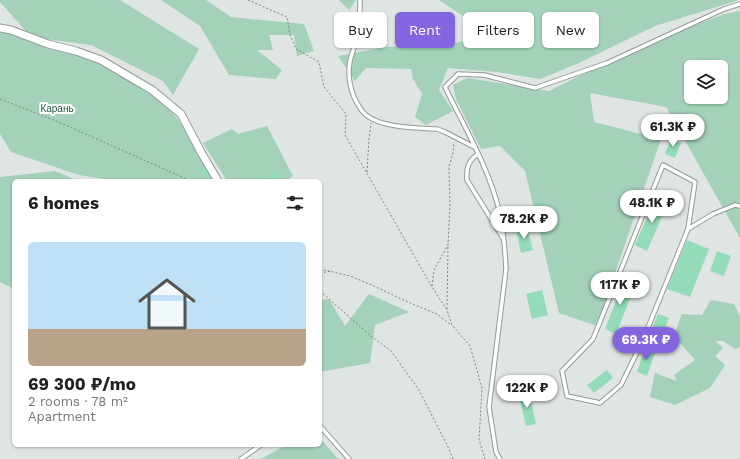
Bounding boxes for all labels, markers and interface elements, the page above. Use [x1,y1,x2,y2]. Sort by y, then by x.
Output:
chip: Buy [334,12,387,48]
chip: Rent [395,12,455,48]
chip: Filters [463,12,534,48]
chip: New [542,12,599,48]
map controls [684,60,728,104]
button: layers [684,60,728,104]
park label: Карань [40,103,74,114]
pin: 61.3K ₽ [636,114,710,148]
text: 61.3K ₽ [650,119,696,134]
pin: 48.1K ₽ [615,190,689,224]
icon: filters [284,192,306,214]
text: 6 homes [28,193,99,213]
text: 48.1K ₽ [629,195,675,210]
pin: 78.2K ₽ [487,206,561,240]
text: 78.2K ₽ [500,211,548,226]
icon: home [131,268,203,340]
pin: 117K ₽ [587,272,653,306]
text: 117K ₽ [600,277,640,292]
pin: 69.3K ₽ [609,327,683,361]
text: 69.3K ₽ [621,332,671,347]
text: 69 300 ₽/mo [28,374,136,394]
pin: 122K ₽ [494,375,560,409]
text: 122K ₽ [506,380,548,395]
text: 2 rooms · 78 m² [28,394,128,409]
text: Apartment [28,409,96,424]

